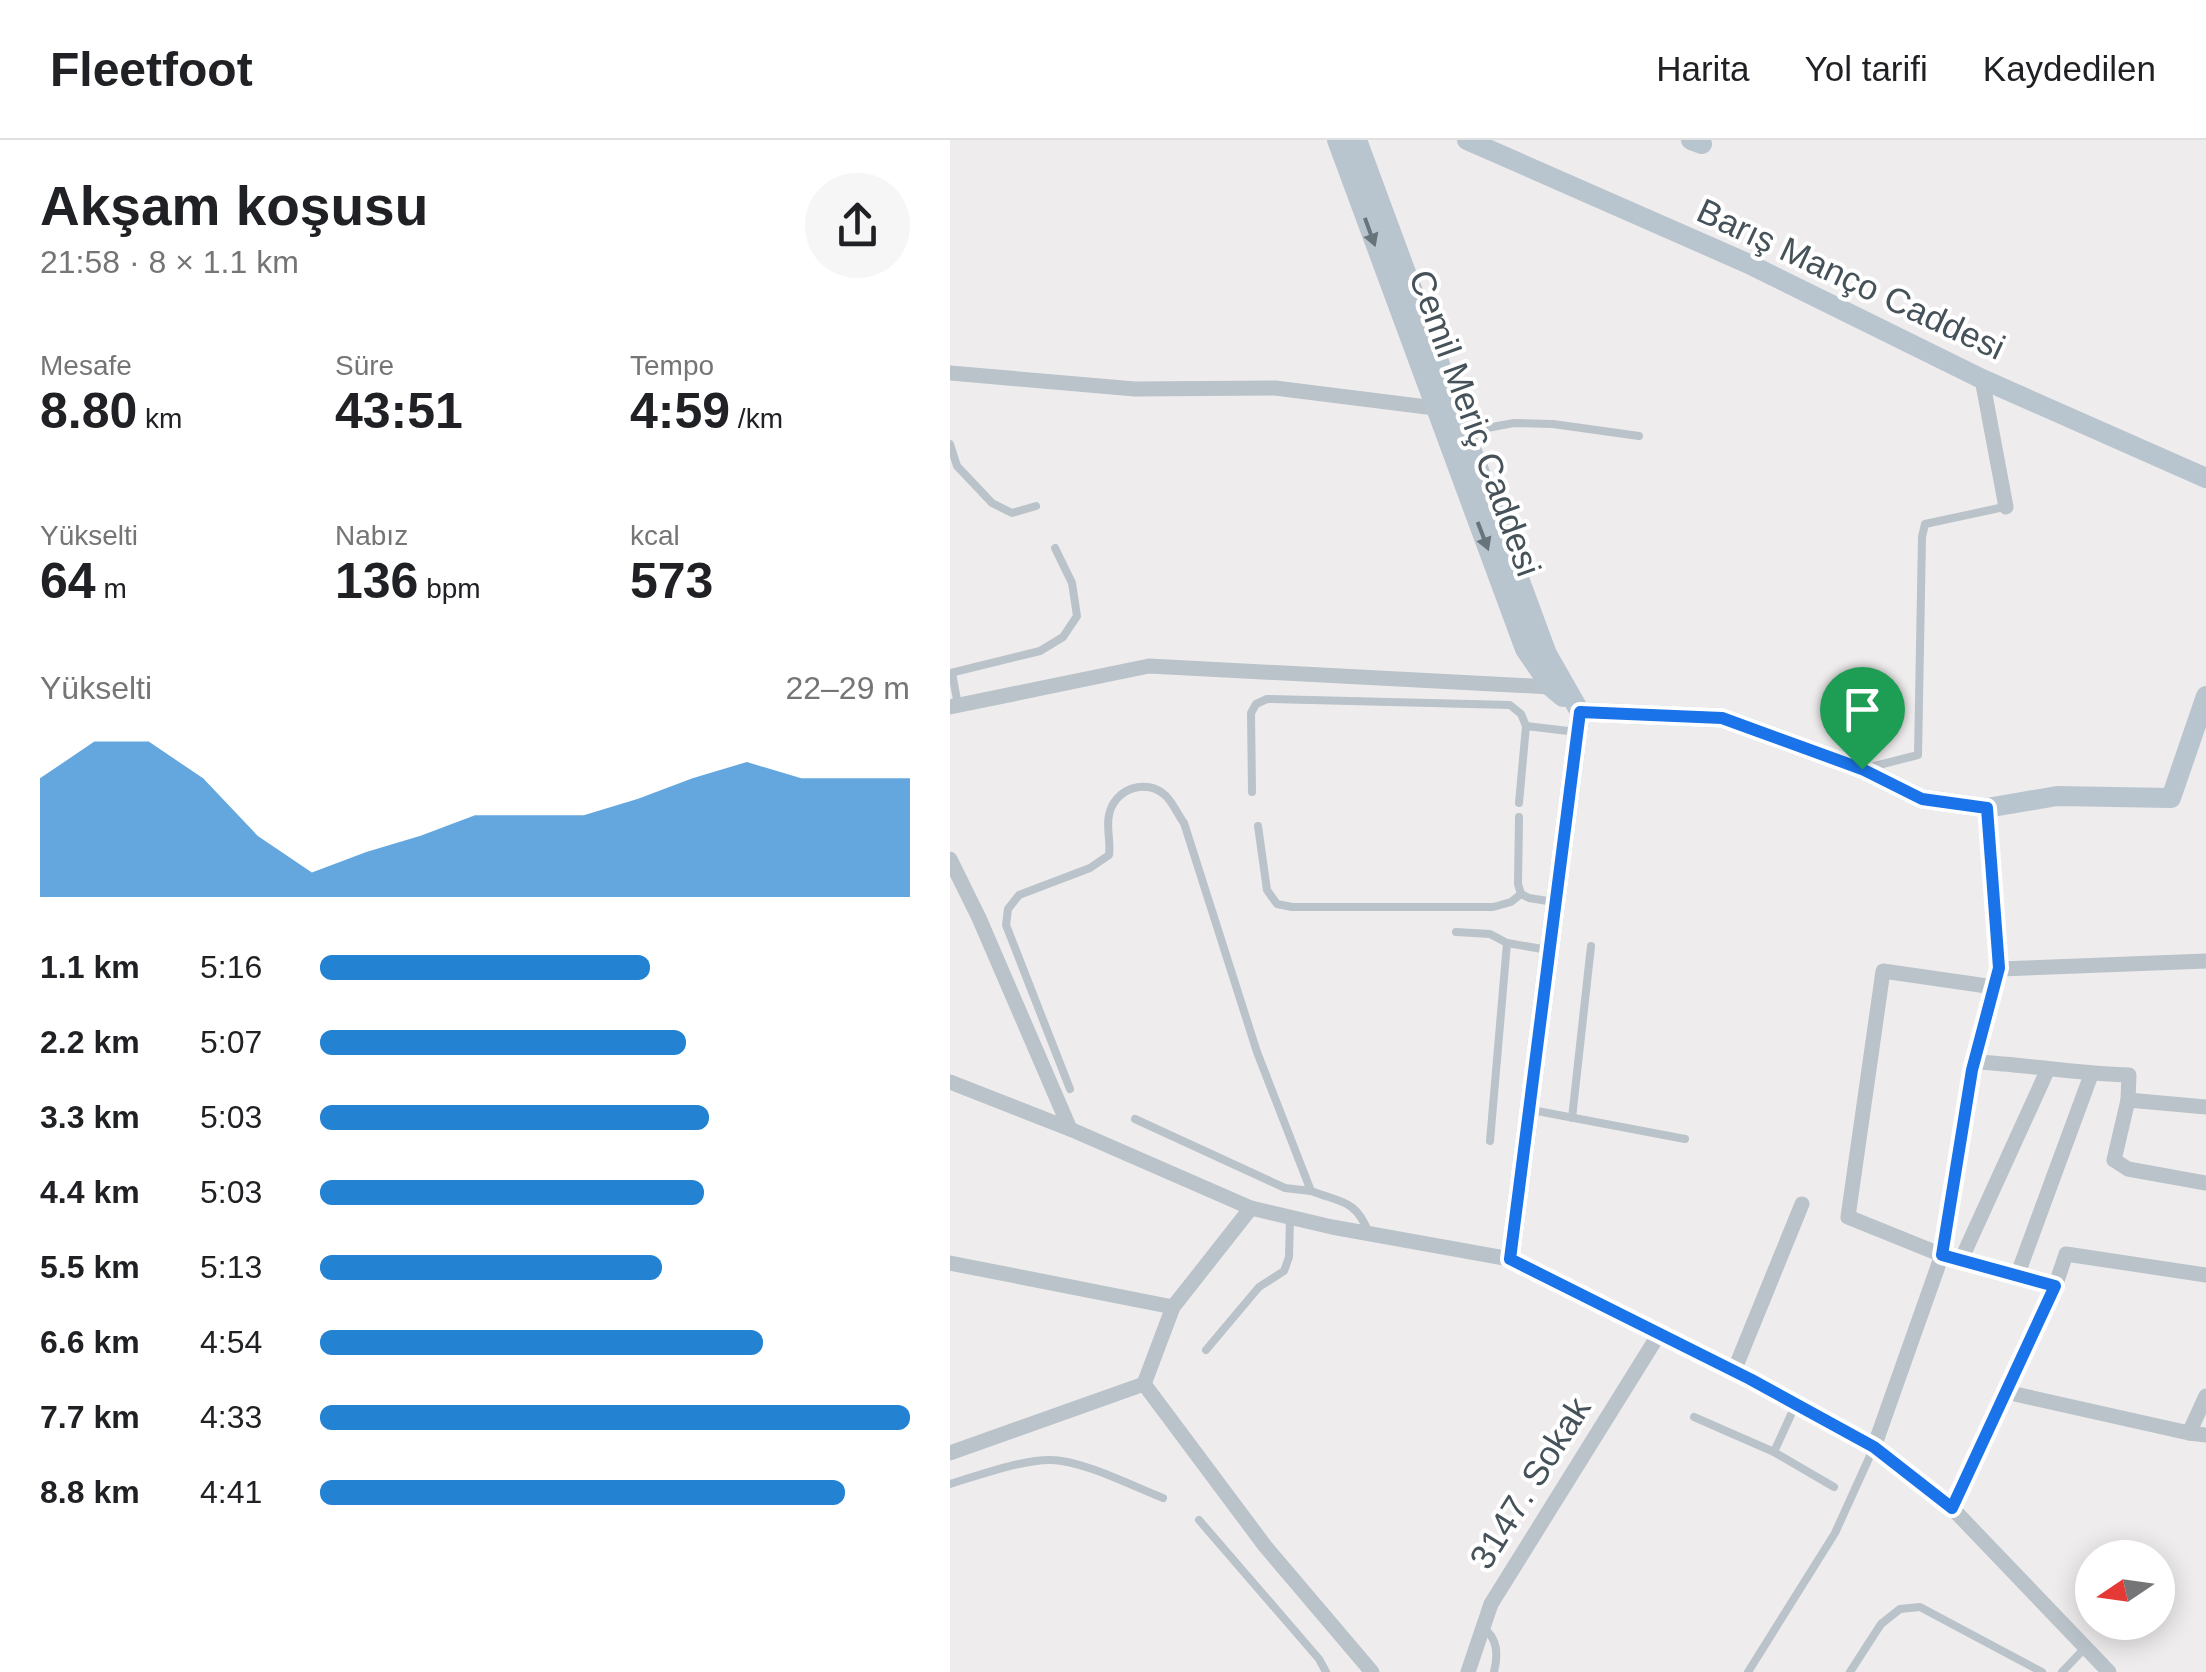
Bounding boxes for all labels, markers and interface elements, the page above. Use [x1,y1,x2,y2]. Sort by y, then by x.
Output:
text: Fleetfoot [50,43,253,96]
text: Harita [1656,49,1750,88]
text: Yol tarifi [1805,49,1928,88]
text: Kaydedilen [1983,49,2156,88]
button: share [805,173,910,278]
text: Akşam koşusu [40,175,428,237]
street label: Barış Manço Caddesi [1691,190,2011,367]
one-way arrow [1363,217,1378,247]
text: 21:58 · 8 × 1.1 km [40,244,299,280]
street label: Cemil Meriç Caddesi [1402,264,1549,581]
text: Mesafe [40,350,132,381]
text: Süre [335,350,394,381]
text: Tempo [630,350,714,381]
text: 8.80 [40,383,137,439]
text: 43:51 [335,383,463,439]
text: 4:59 [630,383,730,439]
text: km [137,403,182,434]
text: /km [730,403,783,434]
text: Yükselti [40,520,138,551]
text: Nabız [335,520,408,551]
text: kcal [630,520,680,551]
one-way arrow [1476,522,1491,552]
text: 64 [40,553,96,609]
text: 136 [335,553,418,609]
text: 573 [630,553,713,609]
text: m [96,573,127,604]
text: bpm [418,573,481,604]
pin [1820,667,1905,770]
text: Yükselti [40,670,152,706]
text: 22–29 m [785,670,910,706]
icon: arrive [1835,682,1890,737]
text: 1.1 km [40,949,140,985]
text: 5:16 [200,949,262,985]
text: 2.2 km [40,1024,140,1060]
text: 5:07 [200,1024,262,1060]
text: 3.3 km [40,1099,140,1135]
text: 5:03 [200,1099,262,1135]
text: 4.4 km [40,1174,140,1210]
text: 5:03 [200,1174,262,1210]
text: 5.5 km [40,1249,140,1285]
text: 5:13 [200,1249,262,1285]
text: 6.6 km [40,1324,140,1360]
text: 4:54 [200,1324,262,1360]
street label: 3147. Sokak [1461,1389,1598,1576]
text: 7.7 km [40,1399,140,1435]
text: 4:33 [200,1399,262,1435]
text: 8.8 km [40,1474,140,1510]
text: 4:41 [200,1474,262,1510]
north arrow [2075,1540,2175,1640]
map controls [2075,1540,2175,1640]

